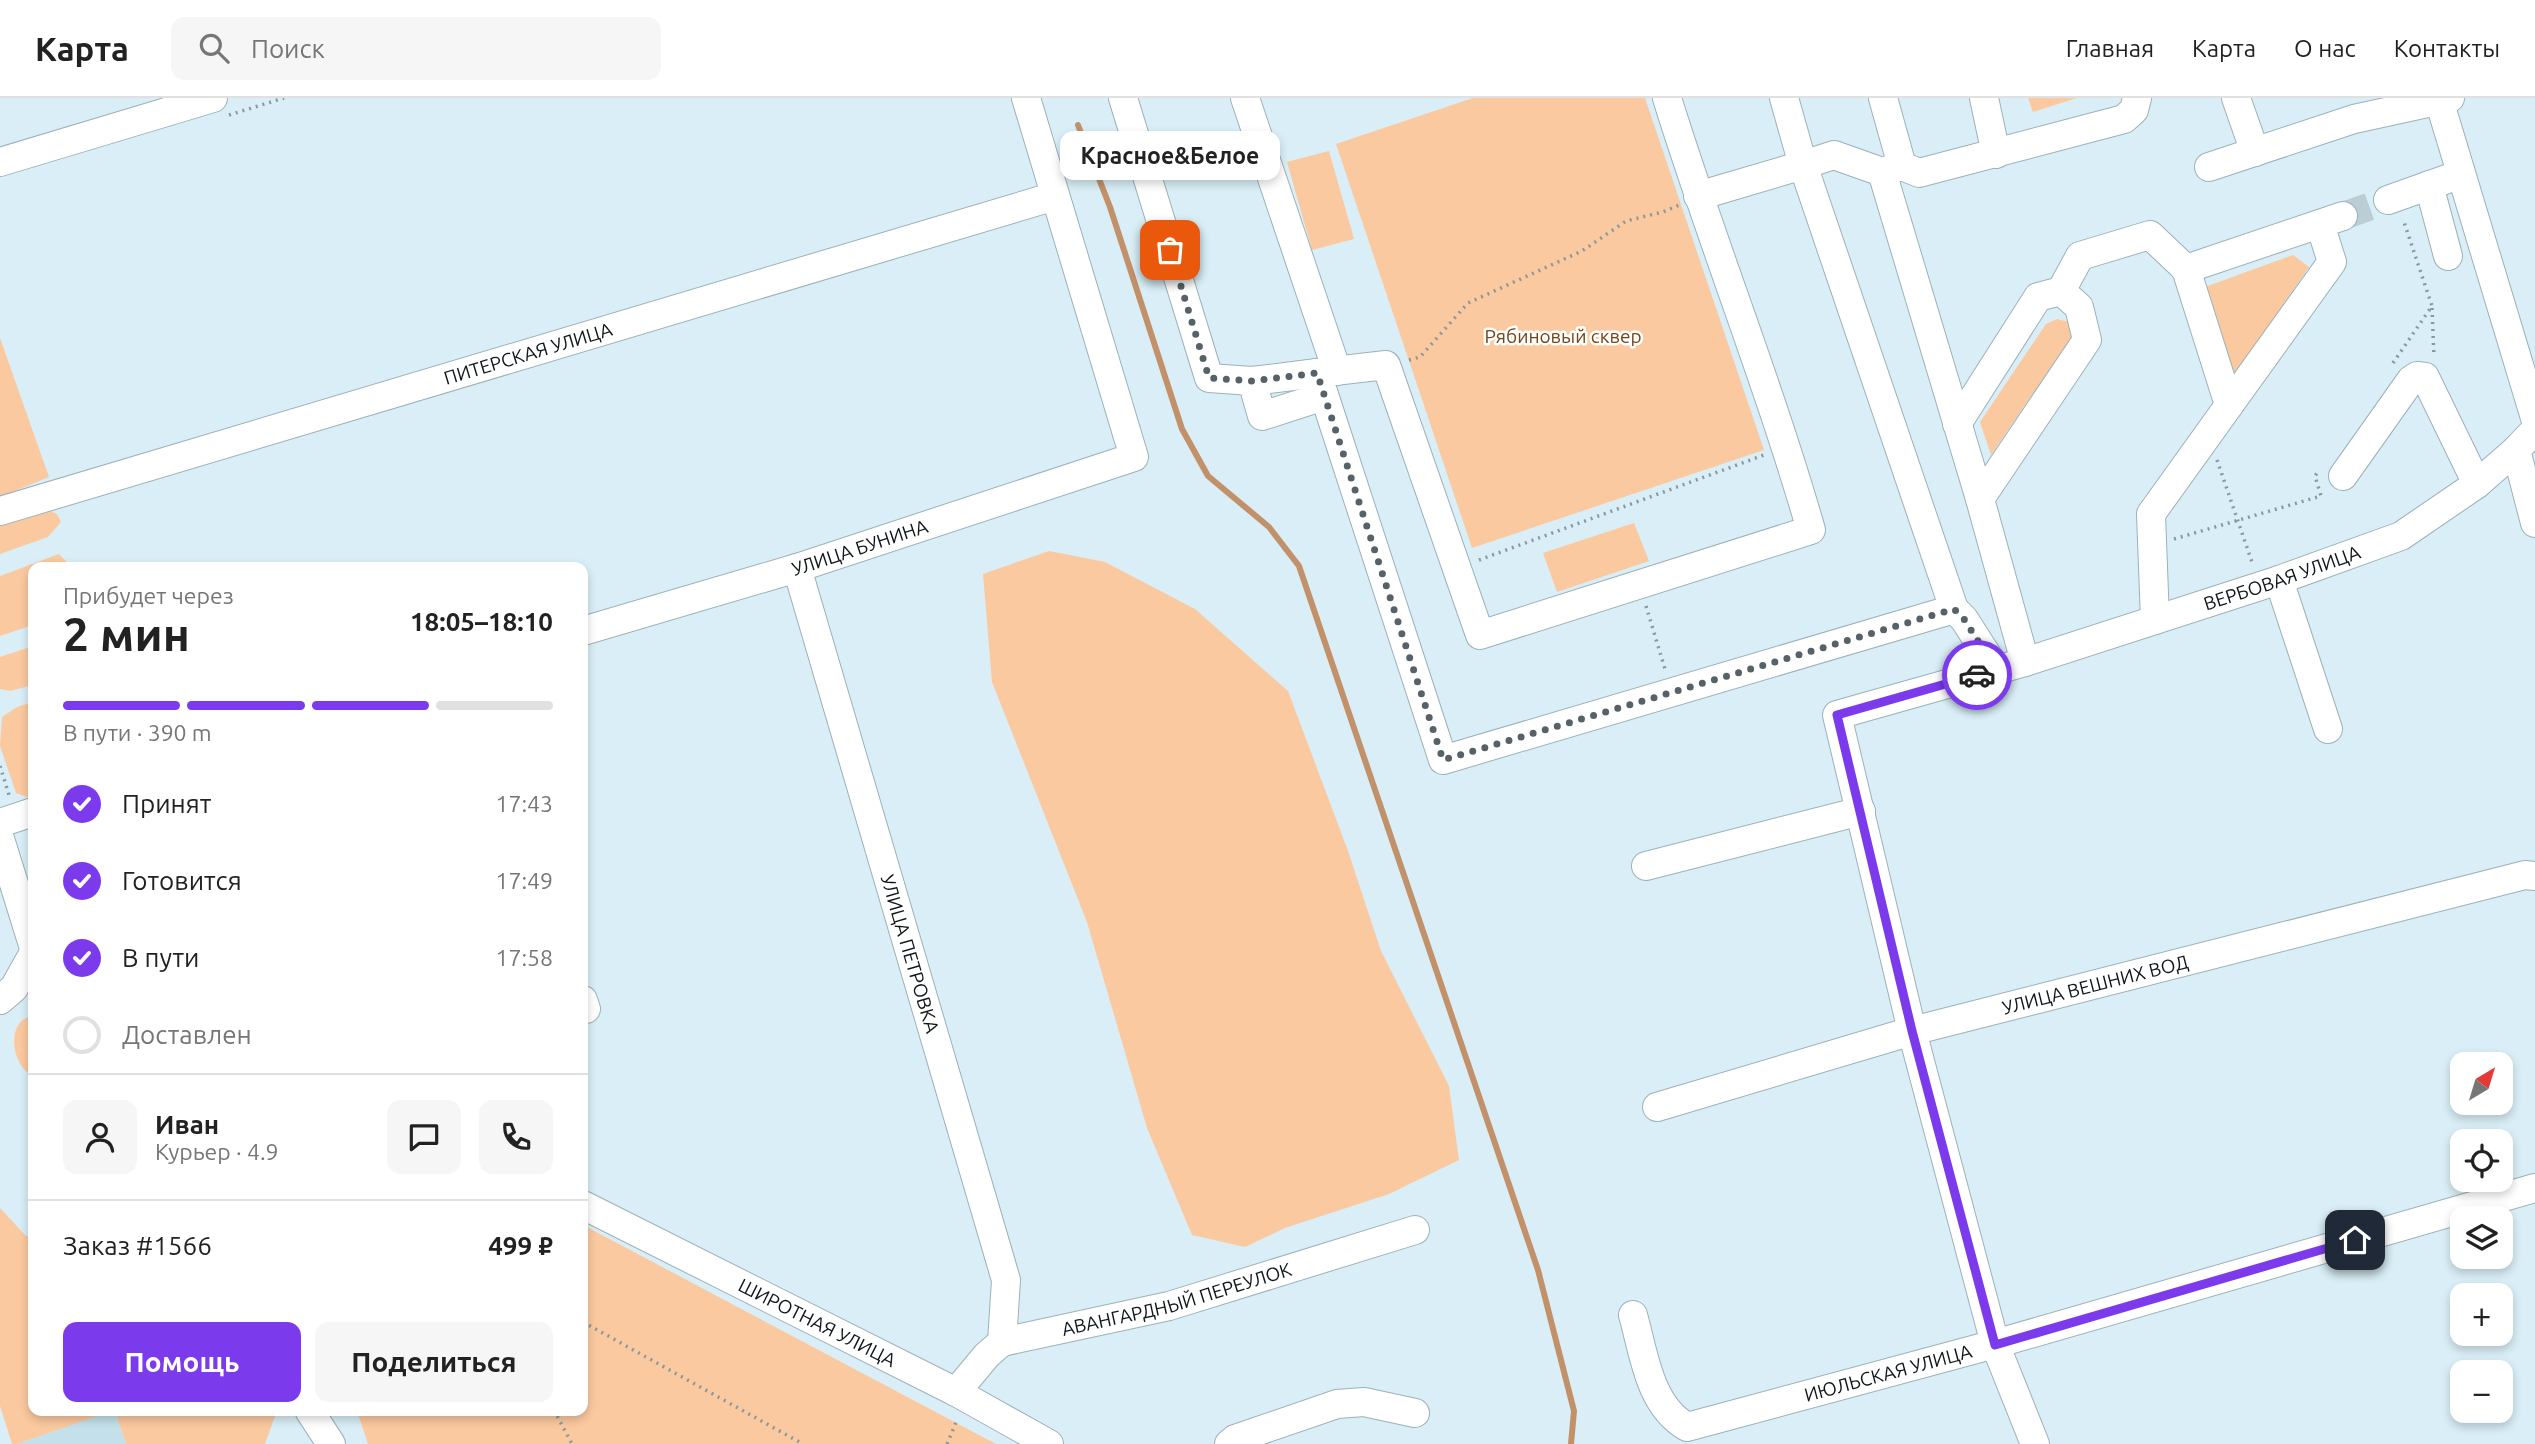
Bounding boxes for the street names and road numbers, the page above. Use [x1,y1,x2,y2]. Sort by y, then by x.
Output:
street label: ПИТЕРСКАЯ УЛИЦА [441,318,615,389]
street label: УЛИЦА БУНИНА [789,515,931,580]
street label: ВЕРБОВАЯ УЛИЦА [2201,540,2364,615]
street label: УЛИЦА ПЕТРОВКА [877,872,944,1036]
street label: УЛИЦА ВЕШНИХ ВОД [2000,950,2190,1019]
street label: АВАНГАРДНЫЙ ПЕРЕУЛОК [1060,1258,1294,1340]
street label: ШИРОТНАЯ УЛИЦА [735,1274,900,1371]
street label: ИЮЛЬСКАЯ УЛИЦА [1802,1340,1975,1406]

